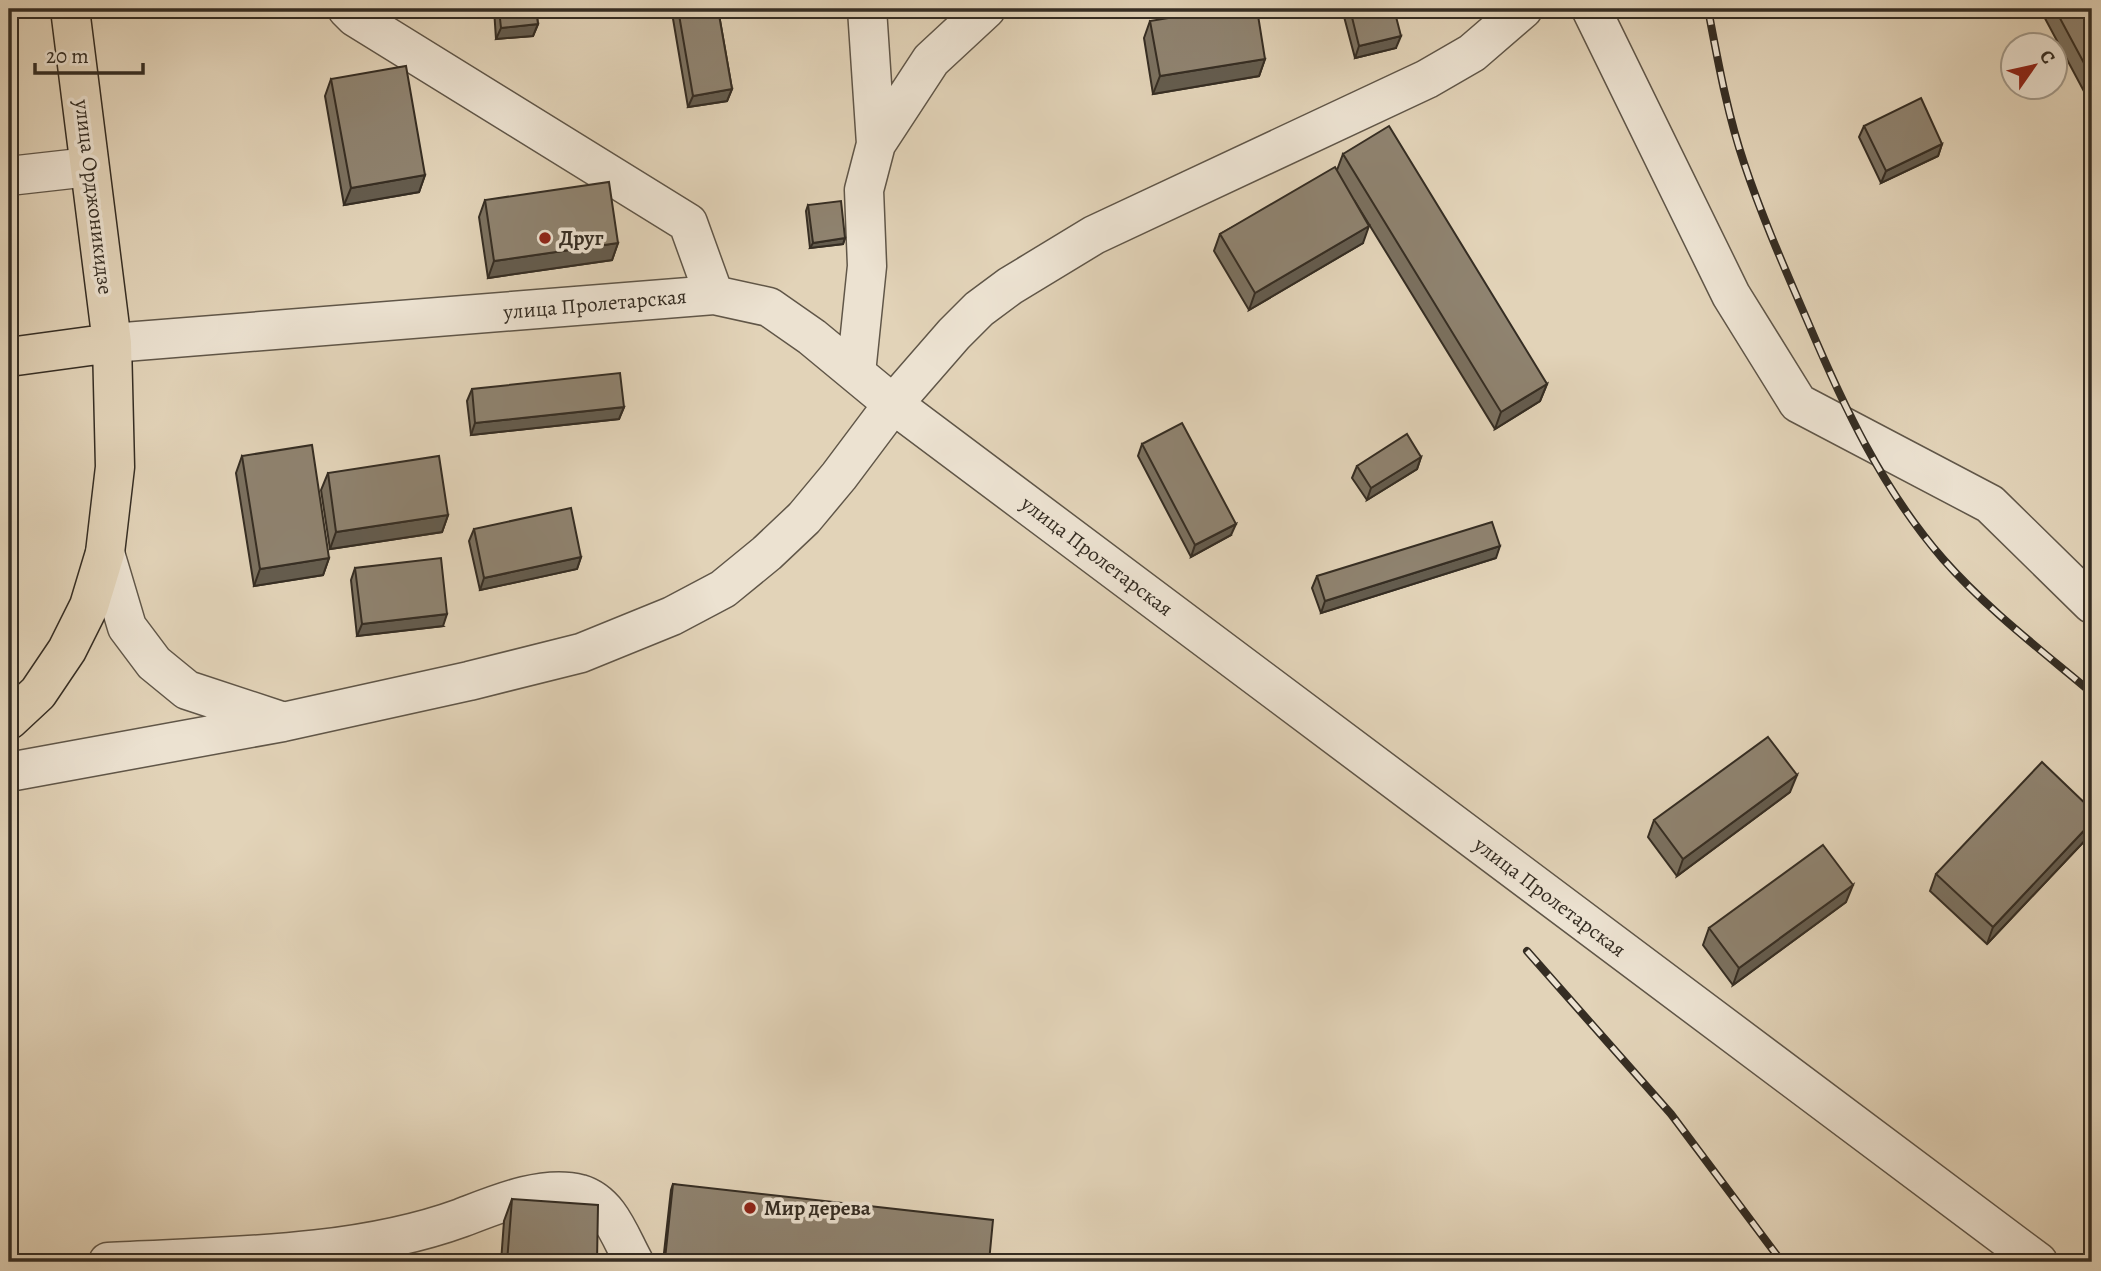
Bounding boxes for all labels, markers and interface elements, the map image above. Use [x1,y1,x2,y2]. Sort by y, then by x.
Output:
scale bar [35,32,144,76]
north arrow [2000,32,2070,102]
text: 20 m [46,42,89,70]
text: С [2033,45,2061,69]
street label: улица Орджоникидзе [68,97,120,296]
place label: Друг [559,224,604,252]
marker: Друг [537,230,553,246]
street label: улица Пролетарская [501,282,688,326]
street label: улица Пролетарская [1014,489,1179,622]
street label: улица Пролетарская [1467,830,1632,963]
place label: Мир дерева [764,1194,871,1222]
marker: Мир дерева [742,1200,758,1216]

